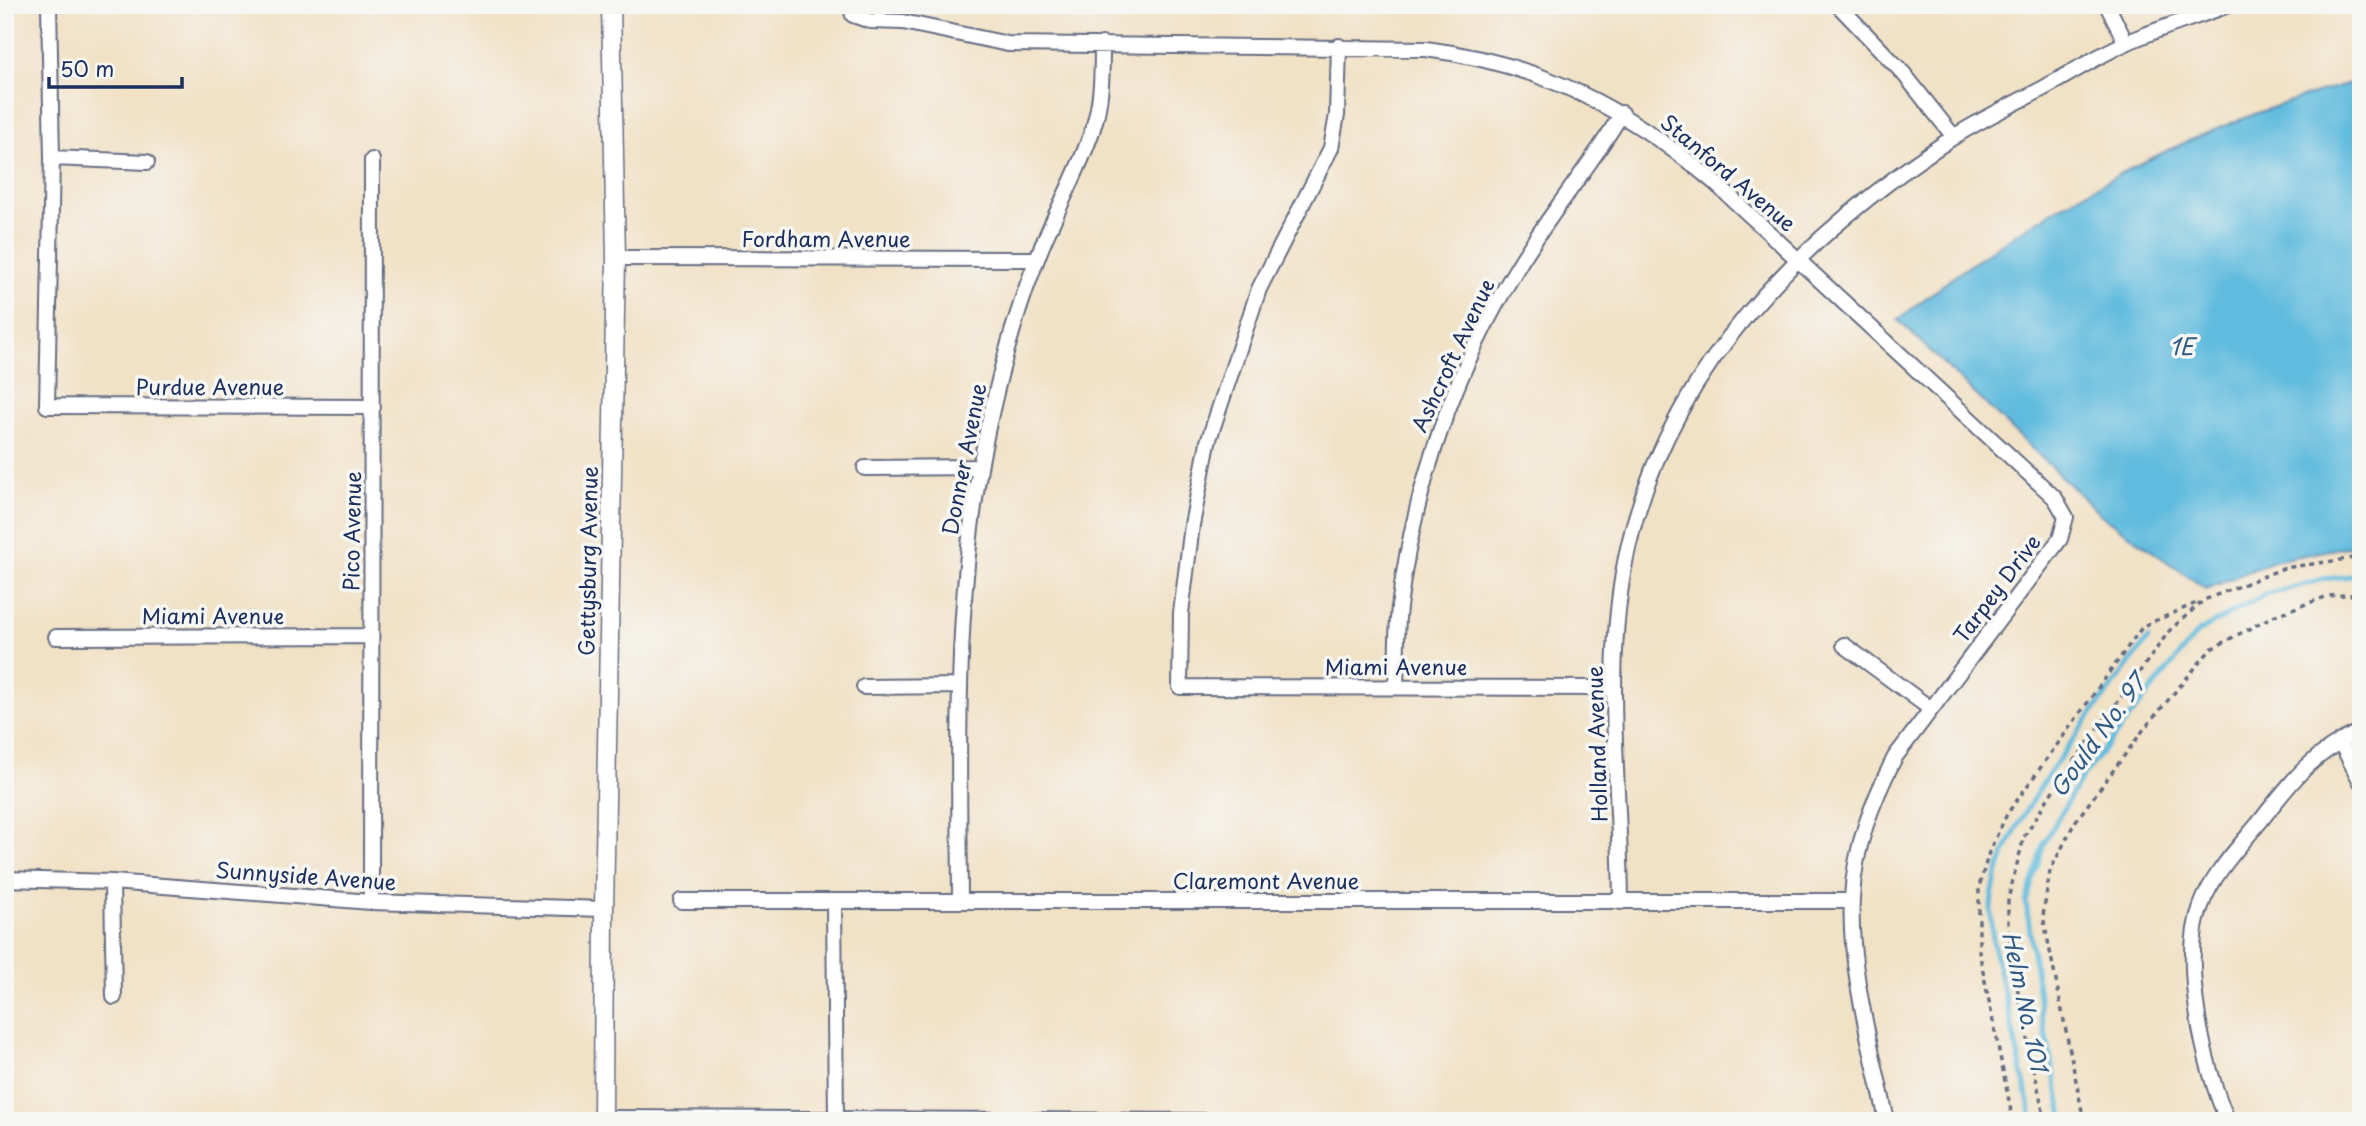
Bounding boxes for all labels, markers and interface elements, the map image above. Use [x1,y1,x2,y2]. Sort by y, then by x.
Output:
scale bar [49,46,182,90]
text: 50 m [60,52,114,84]
street label: Stanford Avenue [1654,106,1804,238]
street label: Fordham Avenue [742,222,910,254]
street label: Ashcroft Avenue [1402,273,1502,437]
water label: 1E [2170,328,2198,363]
street label: Purdue Avenue [136,370,284,402]
street label: Donner Avenue [933,380,993,538]
street label: Gettysburg Avenue [569,466,605,656]
street label: Pico Avenue [334,471,368,591]
street label: Tarpey Drive [1944,527,2048,649]
street label: Miami Avenue [142,599,284,631]
street label: Miami Avenue [1325,650,1467,682]
water label: Gould No. 97 [2040,663,2156,804]
street label: Holland Avenue [1577,665,1615,823]
street label: Sunnyside Avenue [215,853,397,897]
street label: Claremont Avenue [1173,864,1359,896]
water label: Helm No. 101 [1994,928,2059,1077]

